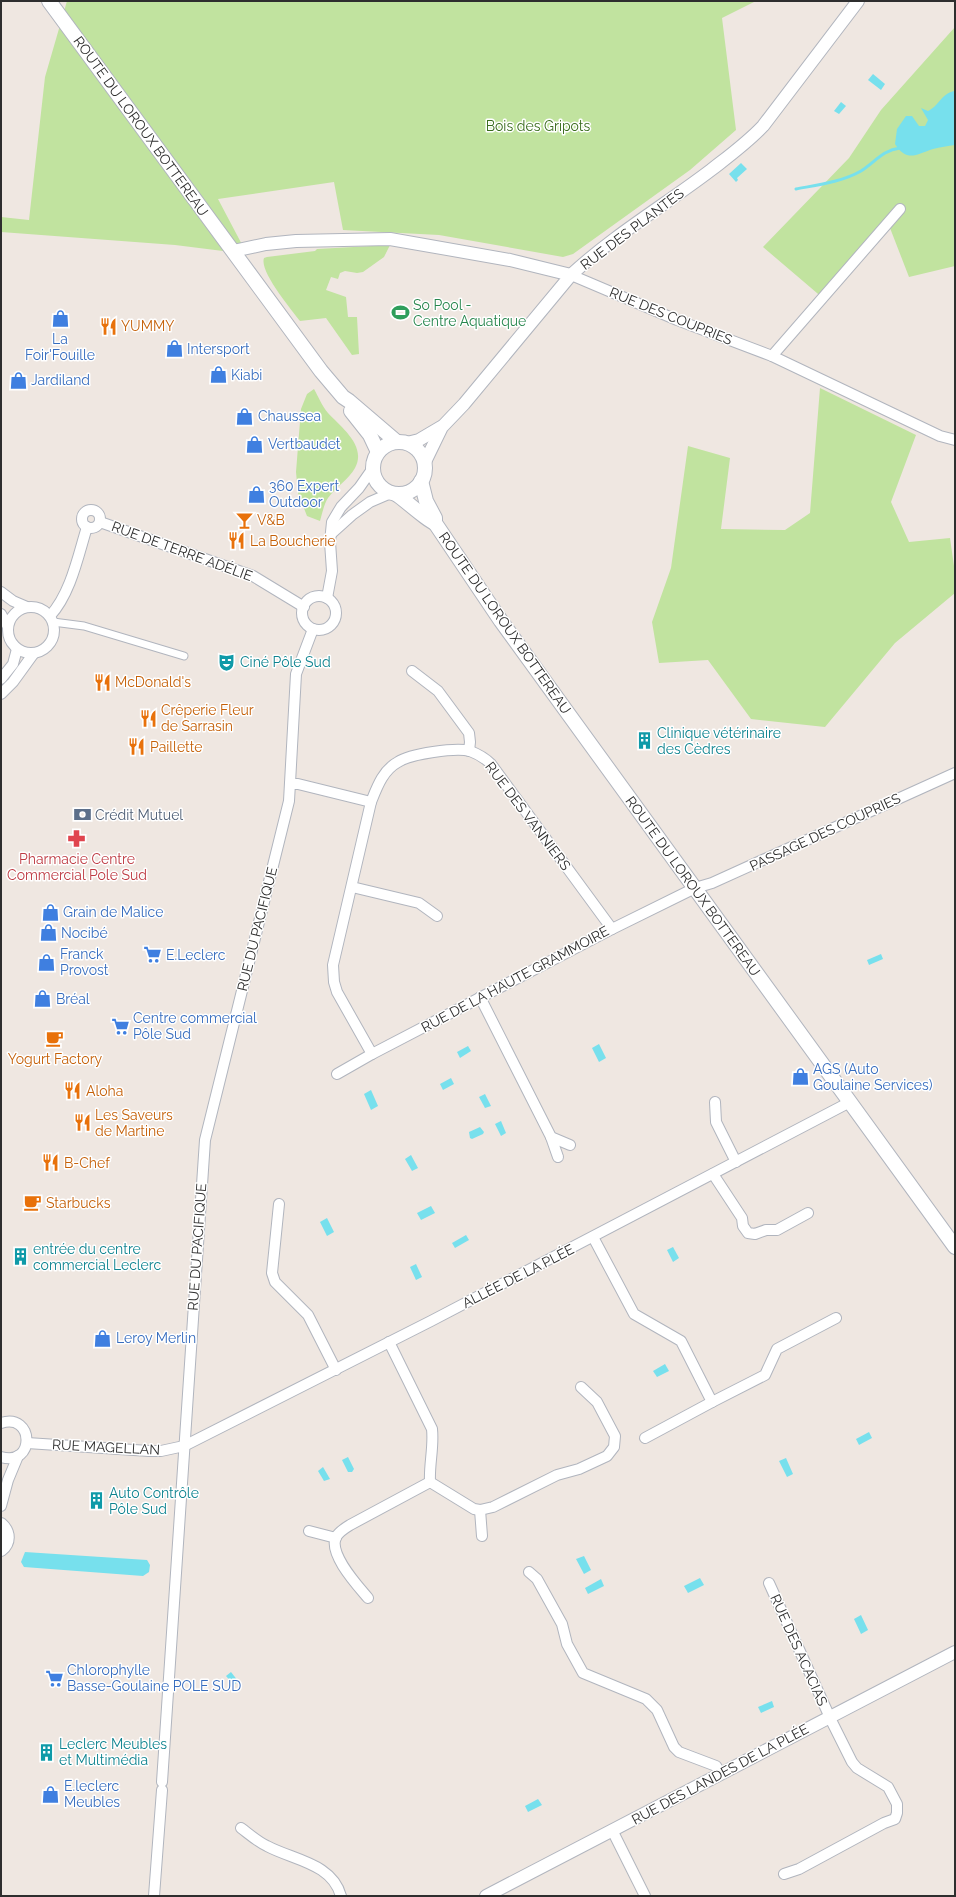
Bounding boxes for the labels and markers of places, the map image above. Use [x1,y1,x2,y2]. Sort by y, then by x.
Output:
place label: So Pool - Centre Aquatique [413,297,526,329]
sports icon: So Pool - Centre Aquatique [390,303,410,323]
shop icon: La Foir'Fouille [50,309,70,329]
restaurant icon: YUMMY [98,316,118,336]
place label: YUMMY [121,318,174,334]
place label: La Foir'Fouille [25,331,95,363]
shop icon: Intersport [164,339,184,359]
place label: Intersport [187,341,250,357]
shop icon: Kiabi [208,365,228,385]
place label: Kiabi [231,367,262,383]
shop icon: Jardiland [8,370,28,390]
place label: Jardiland [31,372,90,388]
shop icon: Chaussea [235,406,255,426]
place label: Chaussea [258,408,321,424]
shop icon: Vertbaudet [245,434,265,454]
place label: Vertbaudet [268,436,341,452]
place label: 360 Expert Outdoor [269,478,339,510]
shop icon: 360 Expert Outdoor [246,484,266,504]
bar icon: V&B [234,510,254,530]
place label: V&B [257,512,285,528]
restaurant icon: La Boucherie [227,531,247,551]
place label: La Boucherie [250,533,336,549]
theatre icon: Ciné Pôle Sud [217,652,237,672]
place label: Ciné Pôle Sud [240,654,331,670]
restaurant icon: McDonald's [92,672,112,692]
place label: McDonald's [115,674,191,690]
place label: Crêperie Fleur de Sarrasin [161,702,254,734]
restaurant icon: Crêperie Fleur de Sarrasin [138,708,158,728]
place label: Clinique vétérinaire des Cèdres [657,725,781,757]
building icon: Clinique vétérinaire des Cèdres [634,731,654,751]
restaurant icon: Paillette [127,737,147,757]
place label: Paillette [150,739,203,755]
bank icon: Crédit Mutuel [72,805,92,825]
place label: Crédit Mutuel [95,807,183,823]
pharmacy icon: Pharmacie Centre Commercial Pole Sud [67,829,87,849]
place label: Pharmacie Centre Commercial Pole Sud [7,851,147,883]
shop icon: Grain de Malice [40,902,60,922]
place label: Grain de Malice [63,904,163,920]
shop icon: Nocibé [38,923,58,943]
place label: Nocibé [61,925,108,941]
supermarket icon: E.Leclerc [143,945,163,965]
place label: Franck Provost [60,946,109,978]
place label: E.Leclerc [166,947,226,963]
shop icon: Franck Provost [37,952,57,972]
shop icon: Bréal [33,989,53,1009]
place label: Bréal [56,991,90,1007]
place label: Centre commercial Pôle Sud [133,1010,257,1042]
supermarket icon: Centre commercial Pôle Sud [110,1016,130,1036]
cafe icon: Yogurt Factory [45,1029,65,1049]
place label: Yogurt Factory [8,1051,103,1067]
place label: AGS (Auto Goulaine Services) [813,1061,933,1093]
shop icon: AGS (Auto Goulaine Services) [790,1067,810,1087]
restaurant icon: Aloha [63,1081,83,1101]
place label: Aloha [86,1083,123,1099]
place label: Les Saveurs de Martine [95,1107,173,1139]
restaurant icon: Les Saveurs de Martine [72,1113,92,1133]
restaurant icon: B-Chef [41,1153,61,1173]
place label: B-Chef [64,1155,111,1171]
cafe icon: Starbucks [23,1193,43,1213]
place label: Starbucks [46,1195,111,1211]
place label: entrée du centre commercial Leclerc [33,1241,162,1273]
building icon: entrée du centre commercial Leclerc [10,1247,30,1267]
shop icon: Leroy Merlin [93,1328,113,1348]
place label: Leroy Merlin [116,1330,196,1346]
place label: Auto Contrôle Pôle Sud [109,1485,199,1517]
building icon: Auto Contrôle Pôle Sud [86,1491,106,1511]
place label: Chlorophylle Basse-Goulaine POLE SUD [67,1662,241,1694]
supermarket icon: Chlorophylle Basse-Goulaine POLE SUD [44,1668,64,1688]
place label: Leclerc Meubles et Multimédia [59,1736,167,1768]
building icon: Leclerc Meubles et Multimédia [36,1742,56,1762]
place label: E.leclerc Meubles [64,1778,120,1810]
shop icon: E.leclerc Meubles [41,1784,61,1804]

